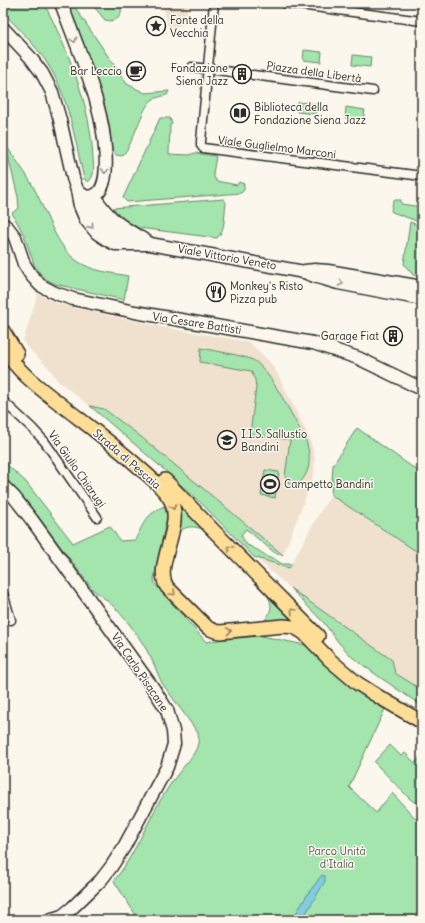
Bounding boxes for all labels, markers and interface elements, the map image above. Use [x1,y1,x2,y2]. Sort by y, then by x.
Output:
place label: Fonte della Vecchia [170,13,224,40]
place icon: Fonte della Vecchia [145,15,167,37]
one-way arrow [70,36,78,43]
street label: Piazza della Libertà [266,58,362,86]
cafe icon: Bar Leccio [125,60,147,82]
place label: Fondazione Siena Jazz [171,61,228,88]
building icon: Fondazione Siena Jazz [231,63,253,85]
place label: Bar Leccio [70,64,122,78]
place label: Biblioteca della Fondazione Siena Jazz [254,100,366,127]
library icon: Biblioteca della Fondazione Siena Jazz [229,102,251,124]
street label: Viale Guglielmo Marconi [217,133,337,161]
one-way arrow [101,168,110,174]
one-way arrow [86,221,93,228]
street label: Viale Vittorio Veneto [177,241,277,273]
place label: Monkey's Risto Pizza pub [230,279,303,306]
one-way arrow [338,279,344,287]
restaurant icon: Monkey's Risto Pizza pub [205,281,227,303]
street label: Via Cesare Battisti [152,309,242,337]
building icon: Garage Fiat [382,325,404,347]
place label: Garage Fiat [321,329,379,343]
street label: Strada di Pescaia [90,426,164,492]
place label: I.I.S. Sallustio Bandini [241,427,307,454]
street label: Via Giulio Chiarugi [45,428,109,510]
school or university icon: I.I.S. Sallustio Bandini [216,429,238,451]
sports icon: Campetto Bandini [259,473,281,495]
place label: Campetto Bandini [284,477,373,491]
one-way arrow [168,503,177,510]
one-way arrow [227,545,235,553]
one-way arrow [168,588,176,596]
one-way arrow [291,608,298,616]
one-way arrow [226,626,232,635]
street label: Via Carlo Pisacane [109,630,172,714]
park label: Parco Unità d'Italia [308,844,366,871]

